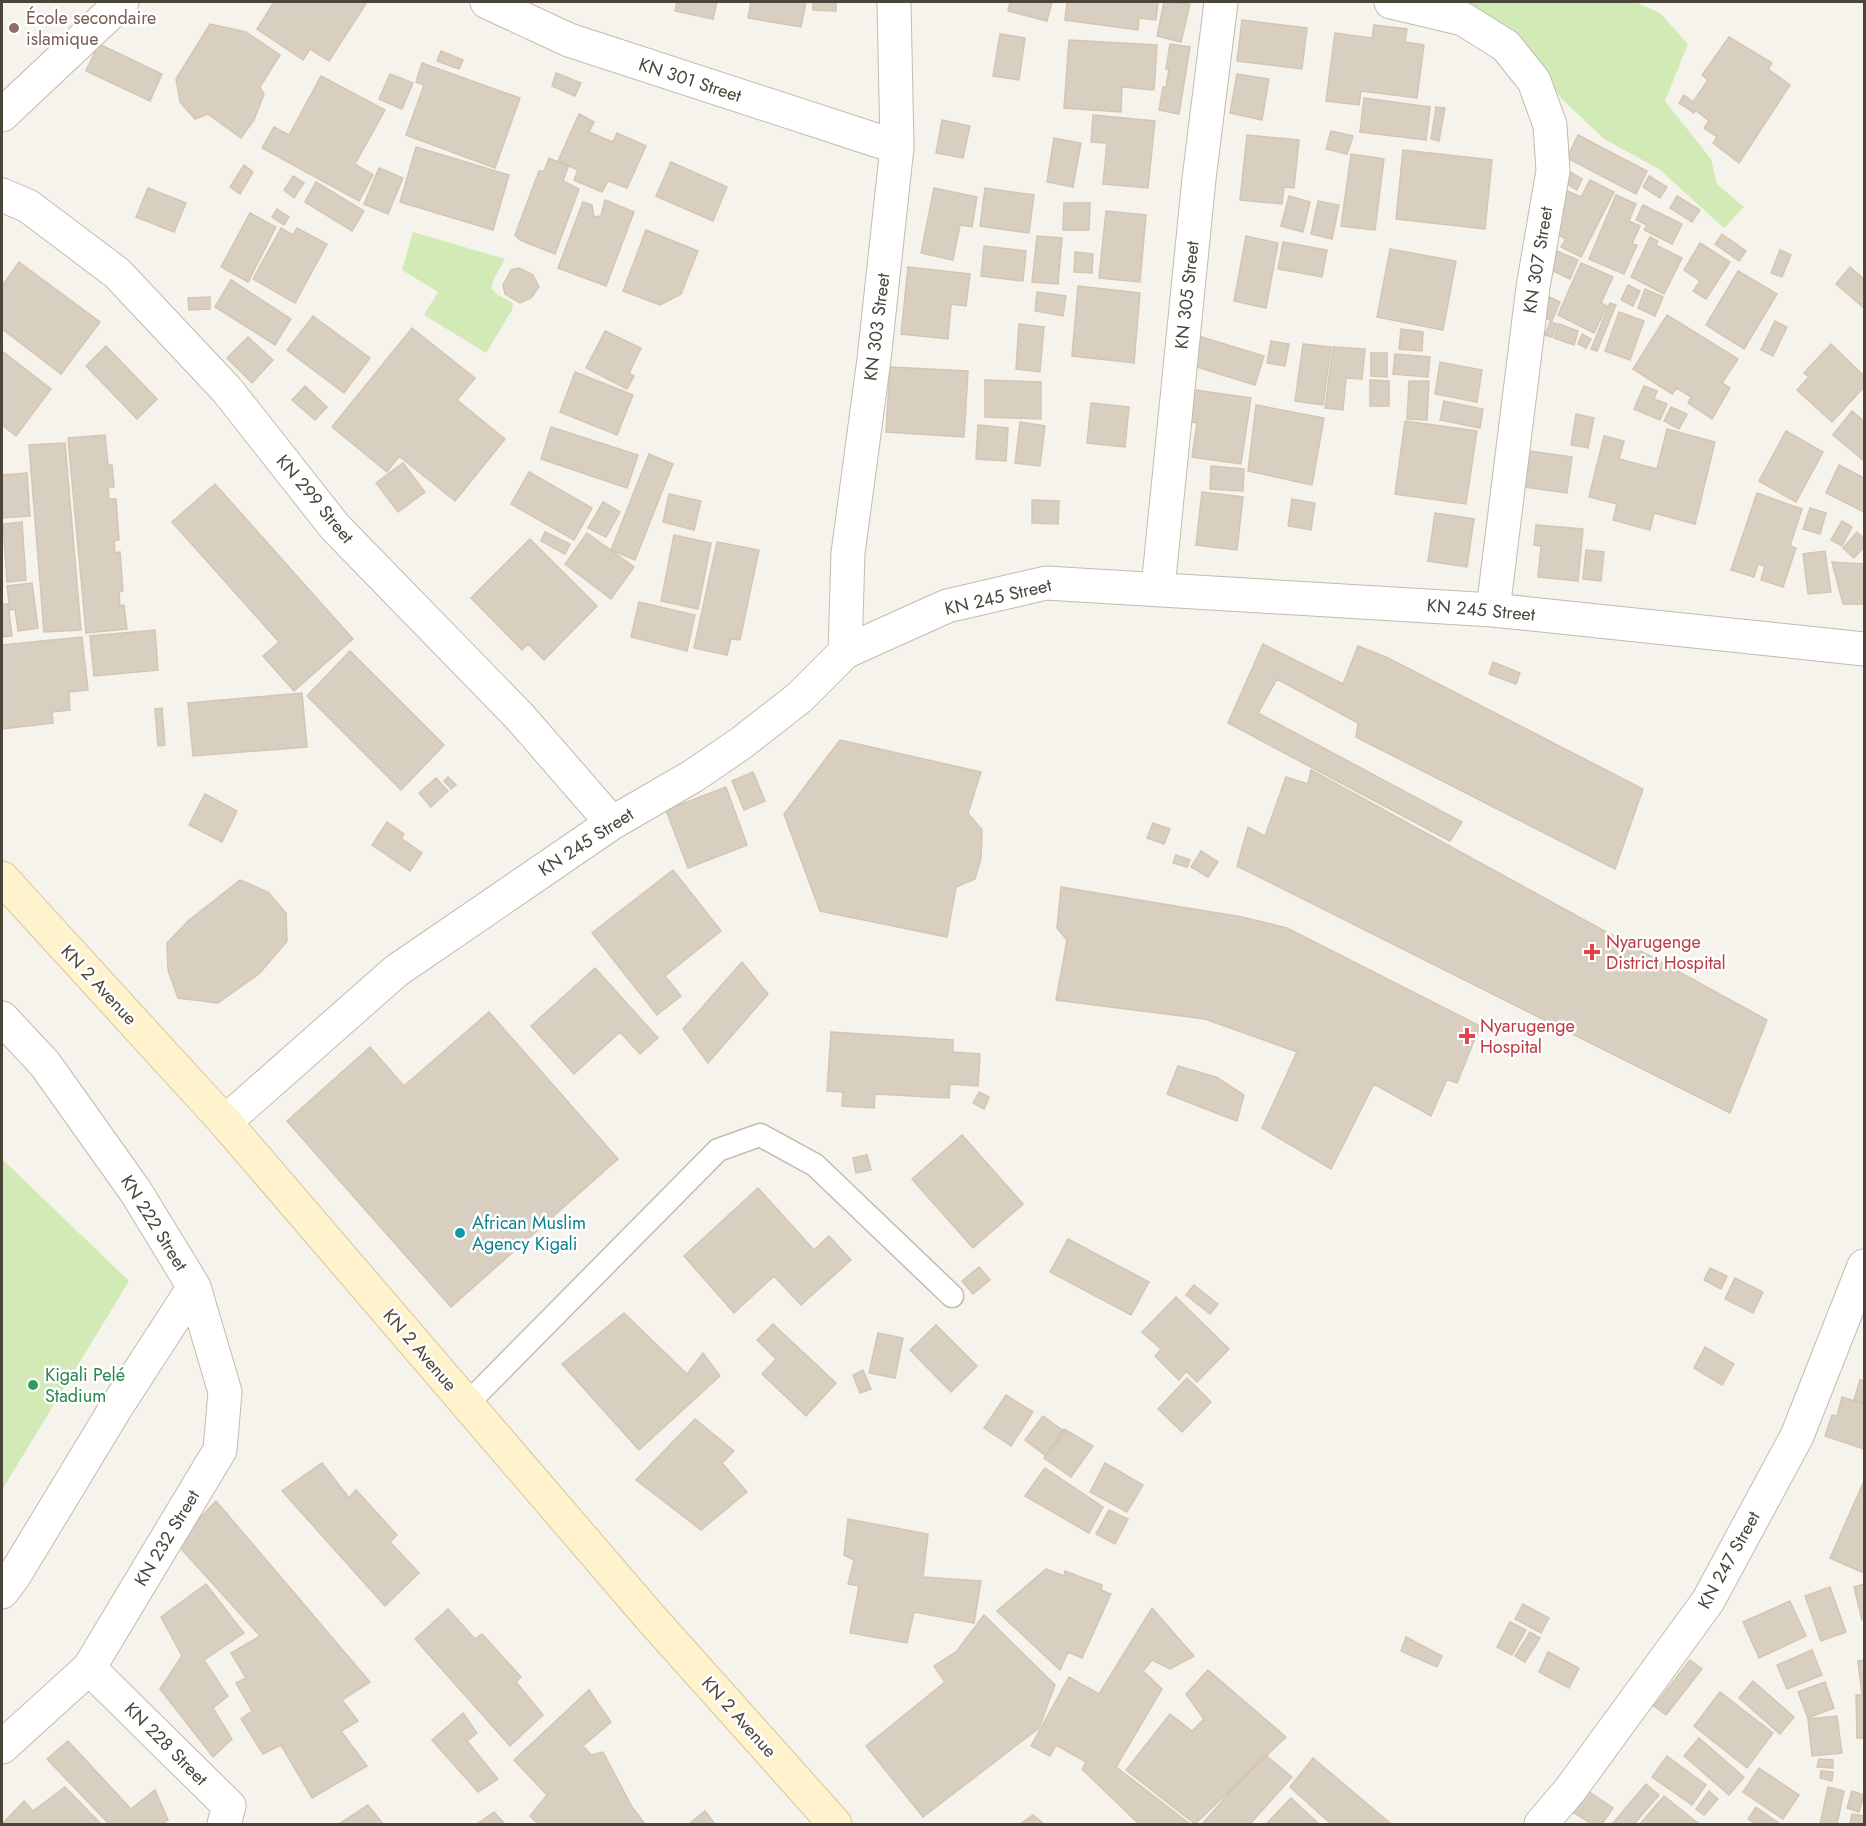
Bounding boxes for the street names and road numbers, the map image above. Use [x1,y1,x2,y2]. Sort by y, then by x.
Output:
street label: KN 301 Street [635,51,745,109]
street label: KN 307 Street [1517,204,1559,315]
street label: KN 305 Street [1168,239,1206,350]
street label: KN 303 Street [857,271,897,382]
street label: KN 299 Street [270,449,360,550]
street label: KN 245 Street [942,572,1055,622]
street label: KN 245 Street [1426,592,1537,628]
street label: KN 245 Street [533,801,639,883]
street label: KN 2 Avenue [55,939,143,1031]
street label: KN 222 Street [114,1170,194,1277]
street label: KN 2 Avenue [377,1303,463,1397]
street label: KN 232 Street [128,1484,206,1591]
street label: KN 247 Street [1691,1506,1767,1614]
street label: KN 2 Avenue [695,1671,783,1763]
street label: KN 228 Street [119,1697,214,1792]

